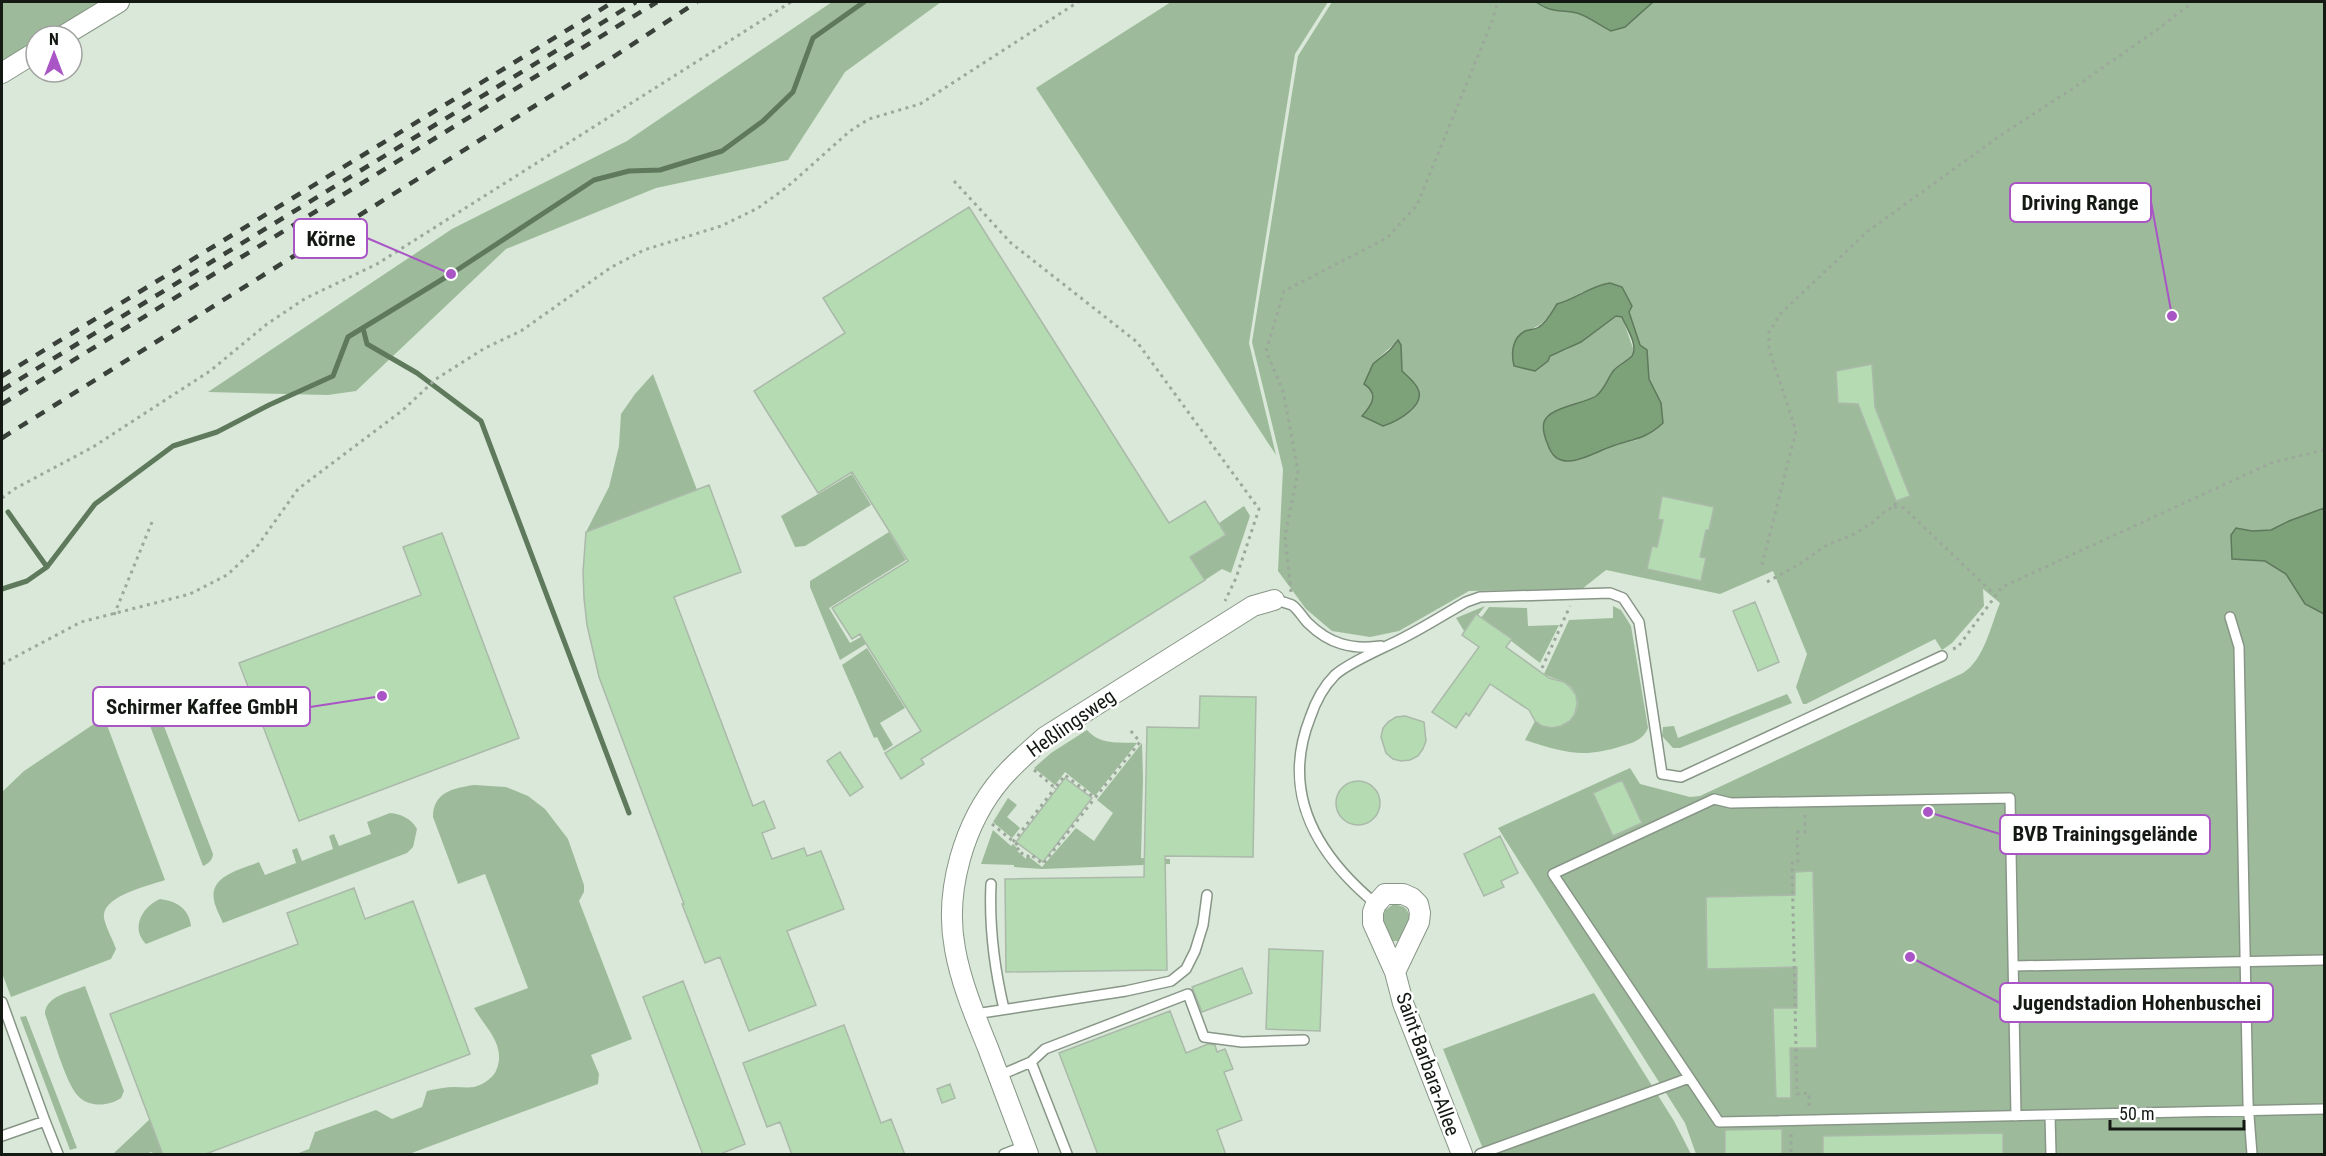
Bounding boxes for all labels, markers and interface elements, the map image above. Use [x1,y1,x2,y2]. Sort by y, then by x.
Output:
north arrow [24,24,84,84]
text: N [49,30,59,49]
callout: Driving Range [2010,183,2151,222]
text: Driving Range [2021,191,2139,215]
callout: Körne [294,219,367,258]
text: Körne [306,227,356,251]
street label: Heßlingsweg [1022,684,1120,762]
callout: Schirmer Kaffee GmbH [93,687,310,726]
text: Schirmer Kaffee GmbH [106,695,298,719]
callout: BVB Trainingsgelände [2000,815,2210,854]
text: BVB Trainingsgelände [2013,822,2197,846]
callout: Jugendstadion Hohenbuschei [2000,983,2273,1022]
street label: Saint-Barbara-Allee [1391,989,1465,1139]
text: Jugendstadion Hohenbuschei [2013,991,2261,1015]
scale bar [2110,1093,2244,1131]
text: 50 m [2119,1103,2154,1124]

